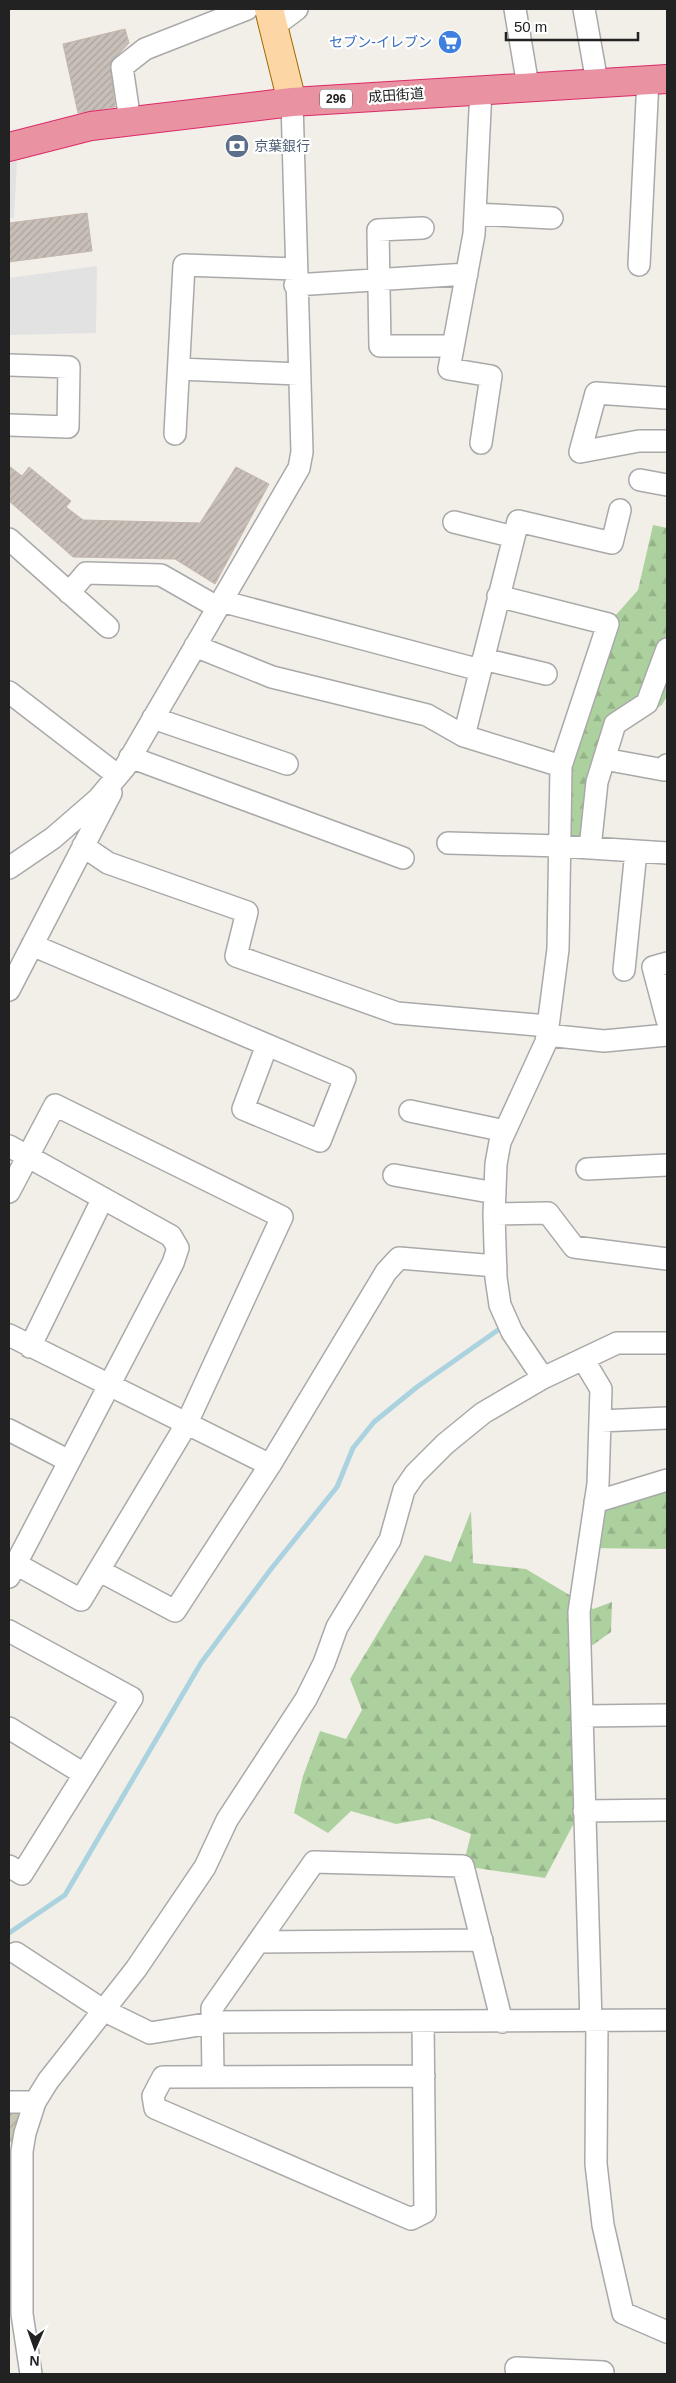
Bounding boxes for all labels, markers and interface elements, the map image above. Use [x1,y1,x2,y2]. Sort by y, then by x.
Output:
scale bar [506,10,638,42]
text: 50 m [514,18,547,35]
supermarket icon: セブン-イレブン [437,29,463,55]
place label: セブン-イレブン [329,34,432,50]
street label: 成田街道 [368,85,424,105]
road number: 296 [320,90,352,108]
bank icon: 京葉銀行 [224,133,250,159]
place label: 京葉銀行 [254,138,310,154]
north arrow [10,2323,60,2373]
text: N [29,2353,40,2369]

